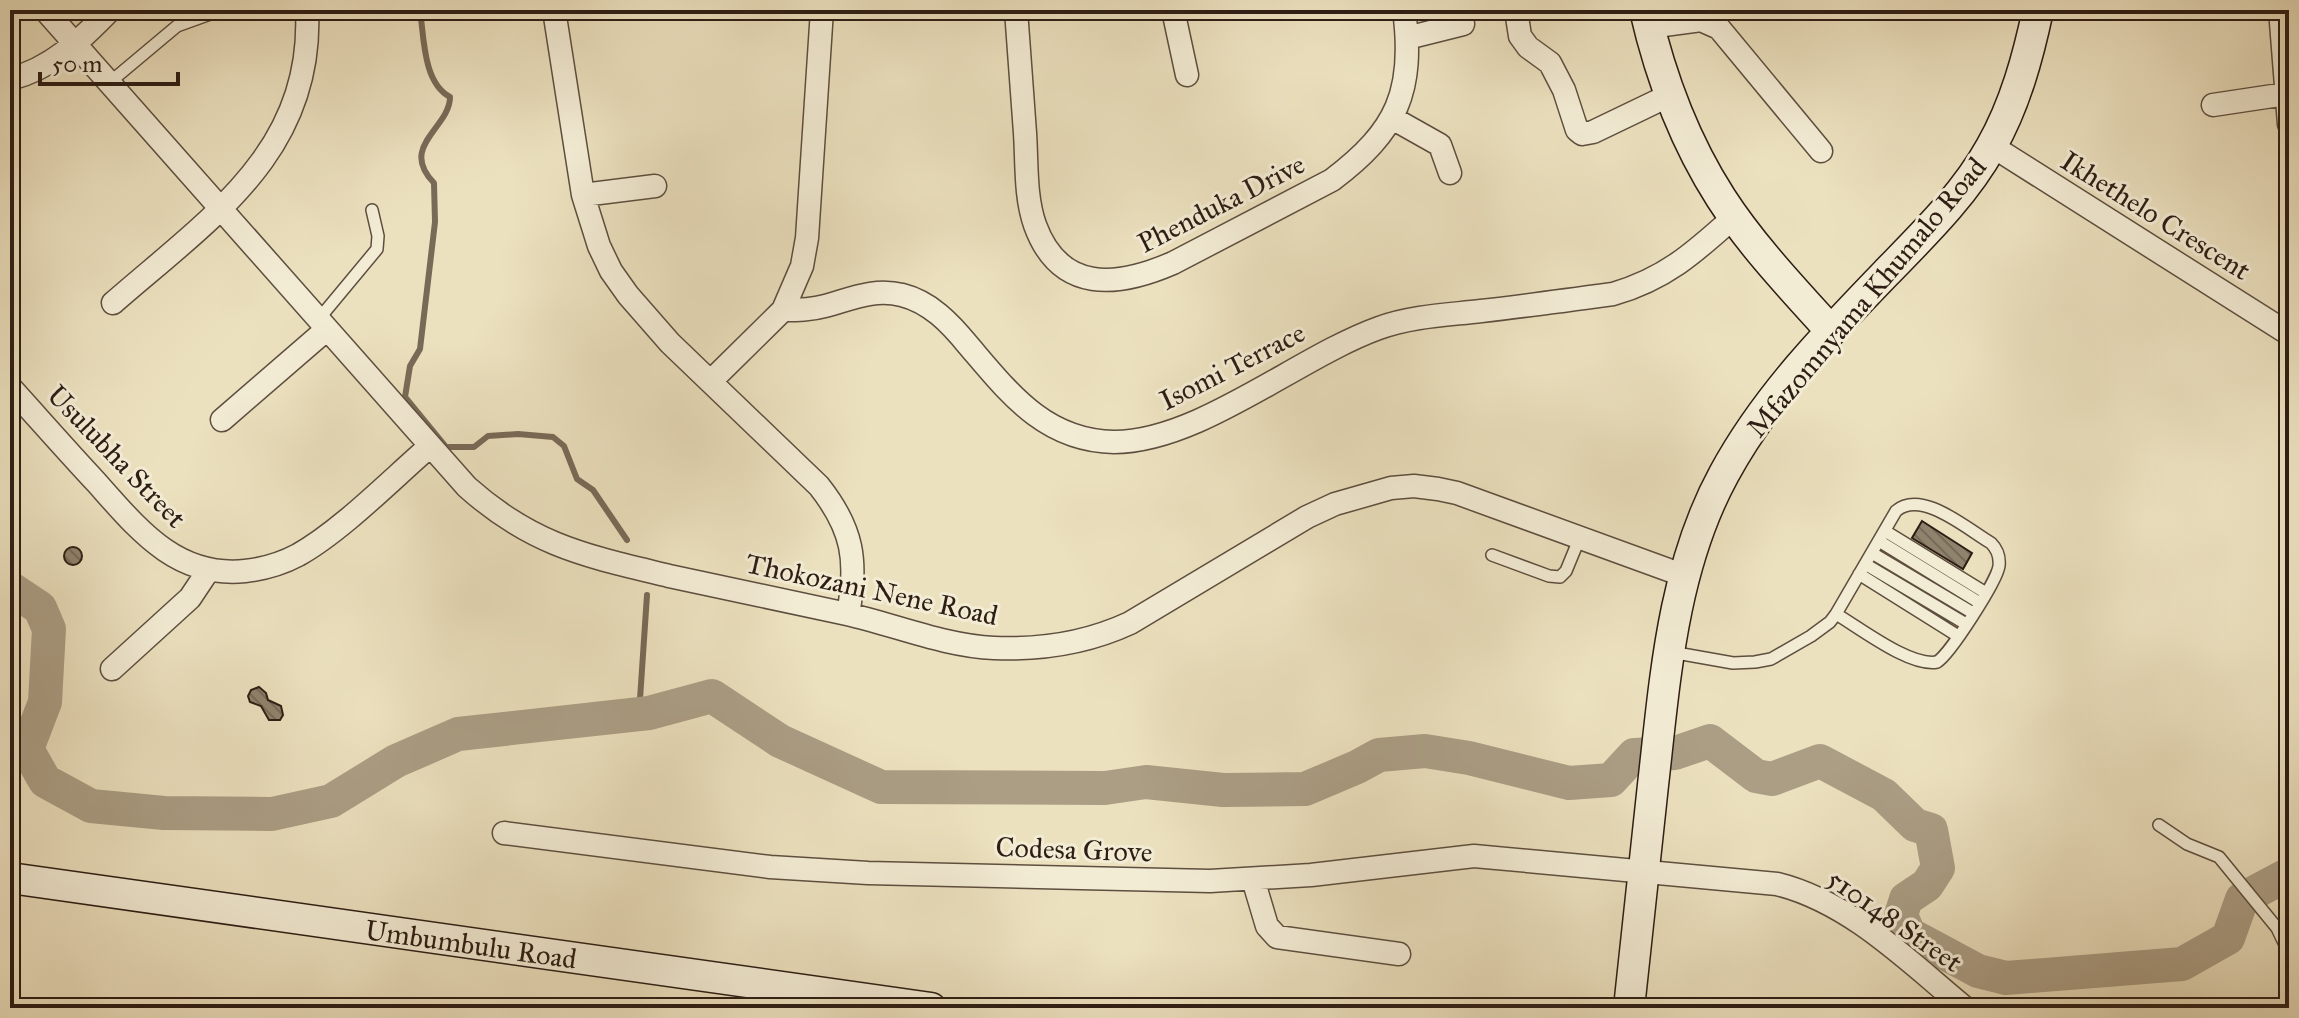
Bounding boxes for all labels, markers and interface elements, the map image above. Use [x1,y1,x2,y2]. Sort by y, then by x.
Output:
scale bar [40,36,178,86]
text: 50 m [52,49,102,79]
street label: Ikhethelo Crescent [2055,143,2257,288]
street label: Phenduka Drive [1132,146,1311,261]
street label: Mfazomnyama Khumalo Road [1739,150,1994,444]
street label: Isomi Terrace [1154,315,1311,418]
street label: Usulubha Street [40,378,194,535]
street label: Thokozani Nene Road [743,546,1001,633]
street label: Codesa Grove [995,829,1153,870]
street label: 510148 Street [1820,861,1969,980]
street label: Umbumbulu Road [363,912,579,977]

